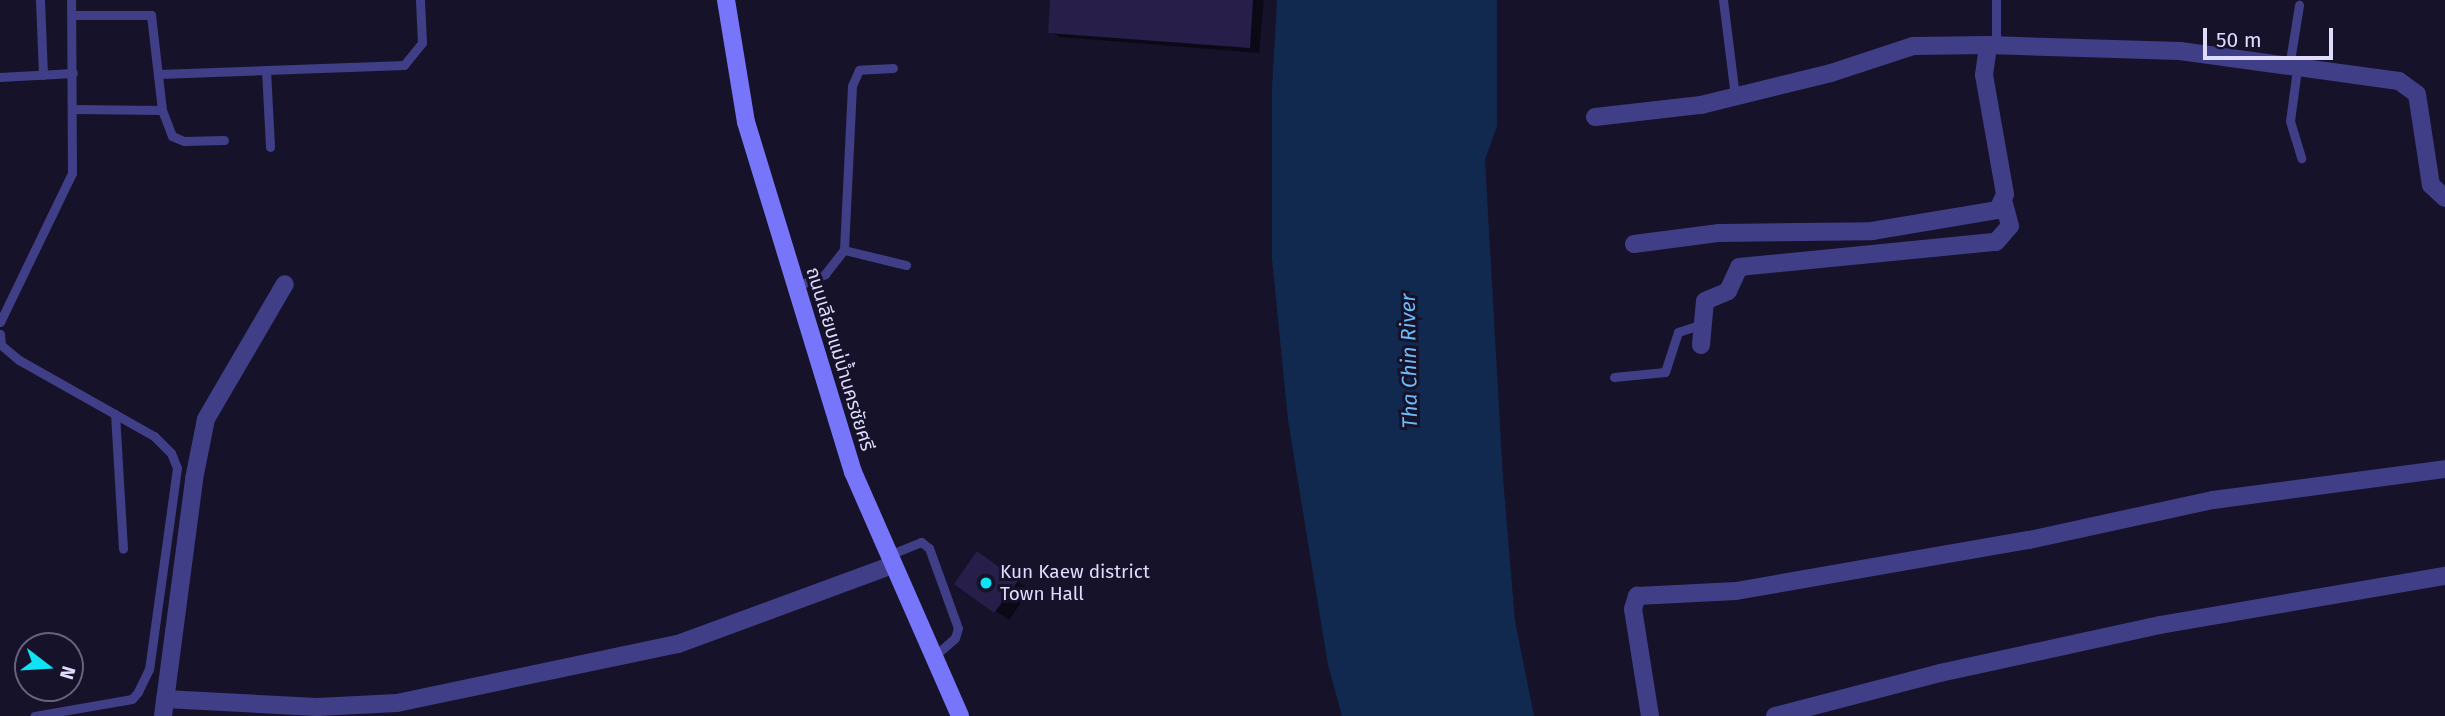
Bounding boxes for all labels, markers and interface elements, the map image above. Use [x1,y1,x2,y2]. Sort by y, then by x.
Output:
scale bar [2207,14,2336,58]
text: 50 m [2216,27,2262,53]
street label: ถนนเลียบแม่น้ำนครชัยศรี [801,264,879,454]
water label: Tha Chin River [1395,293,1423,429]
place label: Kun Kaew district Town Hall [1000,561,1150,605]
marker: Kun Kaew district Town Hall [978,575,994,591]
north arrow [14,632,84,702]
text: N [55,663,80,682]

